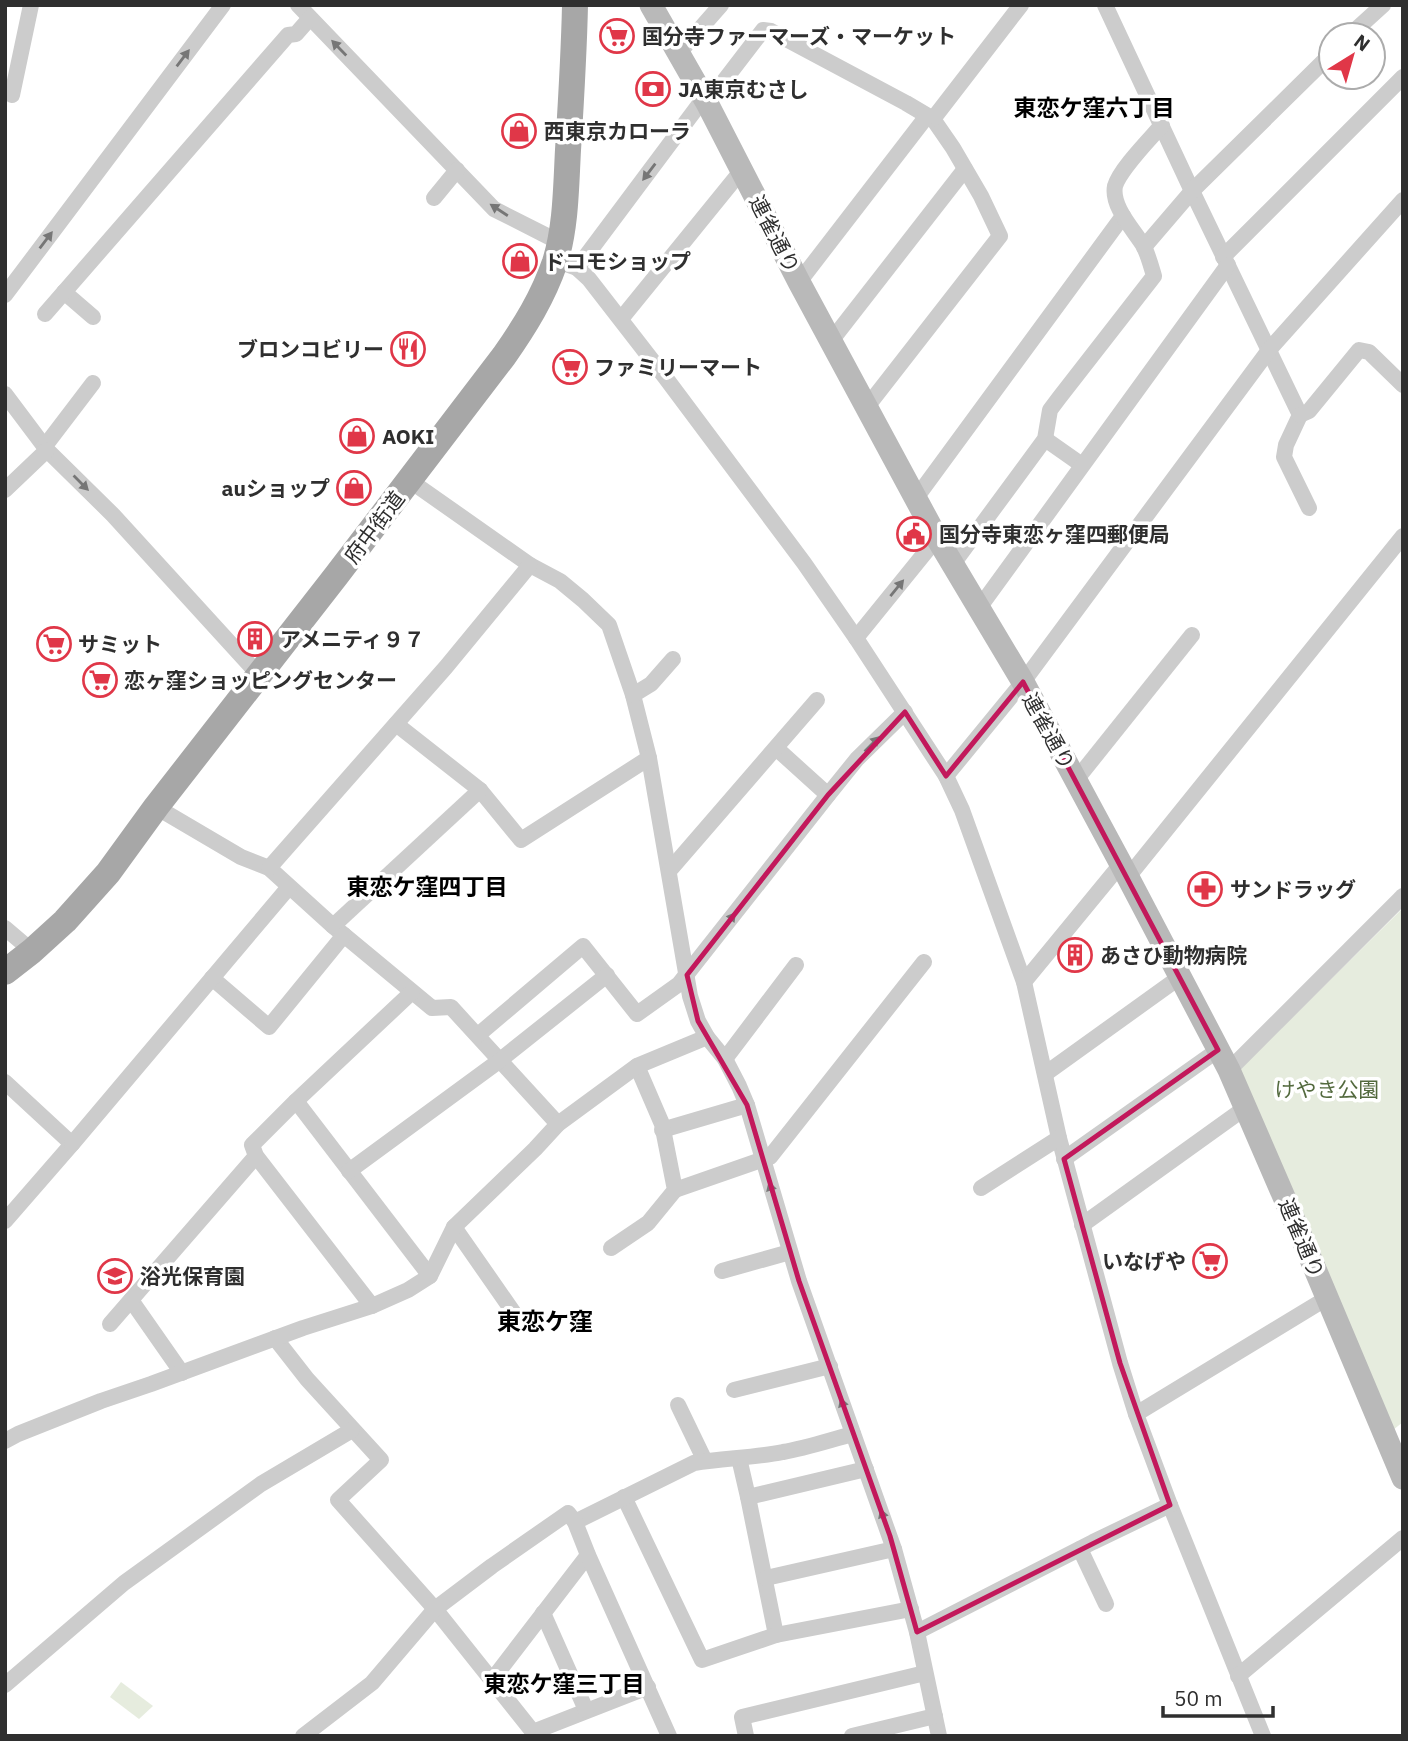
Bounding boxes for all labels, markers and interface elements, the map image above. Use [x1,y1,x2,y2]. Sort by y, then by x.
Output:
supermarket icon: 国分寺ファーマーズ・マーケット [598,17,636,55]
north arrow [1317,21,1387,91]
place label: 国分寺ファーマーズ・マーケット [642,22,956,50]
text: N [1350,29,1375,56]
one-way arrow [332,40,348,57]
one-way arrow [176,49,190,68]
bank icon: JA東京むさし [634,70,672,108]
place label: JA東京むさし [678,75,809,103]
district label: 東恋ケ窪六丁目 [1014,92,1175,122]
shop icon: 西東京カローラ [500,112,538,150]
place label: 西東京カローラ [544,117,691,145]
one-way arrow [641,163,656,181]
street label: 連雀通り [743,190,807,278]
one-way arrow [489,203,509,216]
one-way arrow [39,231,53,249]
shop icon: ドコモショップ [501,242,539,280]
place label: ドコモショップ [544,247,691,275]
restaurant icon: ブロンコビリー [389,330,427,368]
place label: ブロンコビリー [237,335,384,363]
supermarket icon: ファミリーマート [551,348,589,386]
place label: ファミリーマート [594,353,762,381]
shop icon: AOKI [338,417,376,455]
place label: AOKI [382,422,434,450]
shop icon: auショップ [335,469,373,507]
one-way arrow [72,474,88,491]
place label: auショップ [222,474,330,502]
street label: 府中街道 [338,485,410,569]
public building icon: 国分寺東恋ヶ窪四郵便局 [895,515,933,553]
place label: 国分寺東恋ヶ窪四郵便局 [939,520,1170,548]
one-way arrow [889,579,903,597]
building icon: アメニティ９７ [236,620,274,658]
supermarket icon: サミット [35,625,73,663]
place label: アメニティ９７ [280,625,425,653]
place label: サミット [78,630,162,658]
supermarket icon: 恋ヶ窪ショッピングセンター [81,661,119,699]
place label: 恋ヶ窪ショッピングセンター [124,666,397,694]
street label: 連雀通り [1016,687,1082,775]
one-way arrow [863,737,880,753]
pharmacy icon: サンドラッグ [1186,870,1224,908]
district label: 東恋ケ窪四丁目 [347,871,508,901]
place label: サンドラッグ [1230,875,1356,903]
one-way arrow [721,912,736,930]
building icon: あさひ動物病院 [1056,936,1094,974]
place label: あさひ動物病院 [1100,941,1247,969]
park label: けやき公園 [1275,1075,1380,1103]
one-way arrow [767,1181,777,1202]
street label: 連雀通り [1273,1194,1331,1282]
supermarket icon: いなげや [1191,1242,1229,1280]
place label: いなげや [1102,1247,1186,1275]
school or university icon: 浴光保育園 [96,1257,134,1295]
place label: 浴光保育園 [140,1262,245,1290]
district label: 東恋ケ窪 [497,1305,593,1337]
one-way arrow [838,1397,849,1418]
one-way arrow [878,1509,889,1530]
district label: 東恋ケ窪三丁目 [484,1668,645,1698]
scale bar [1163,1674,1273,1718]
text: 50 m [1174,1684,1223,1712]

